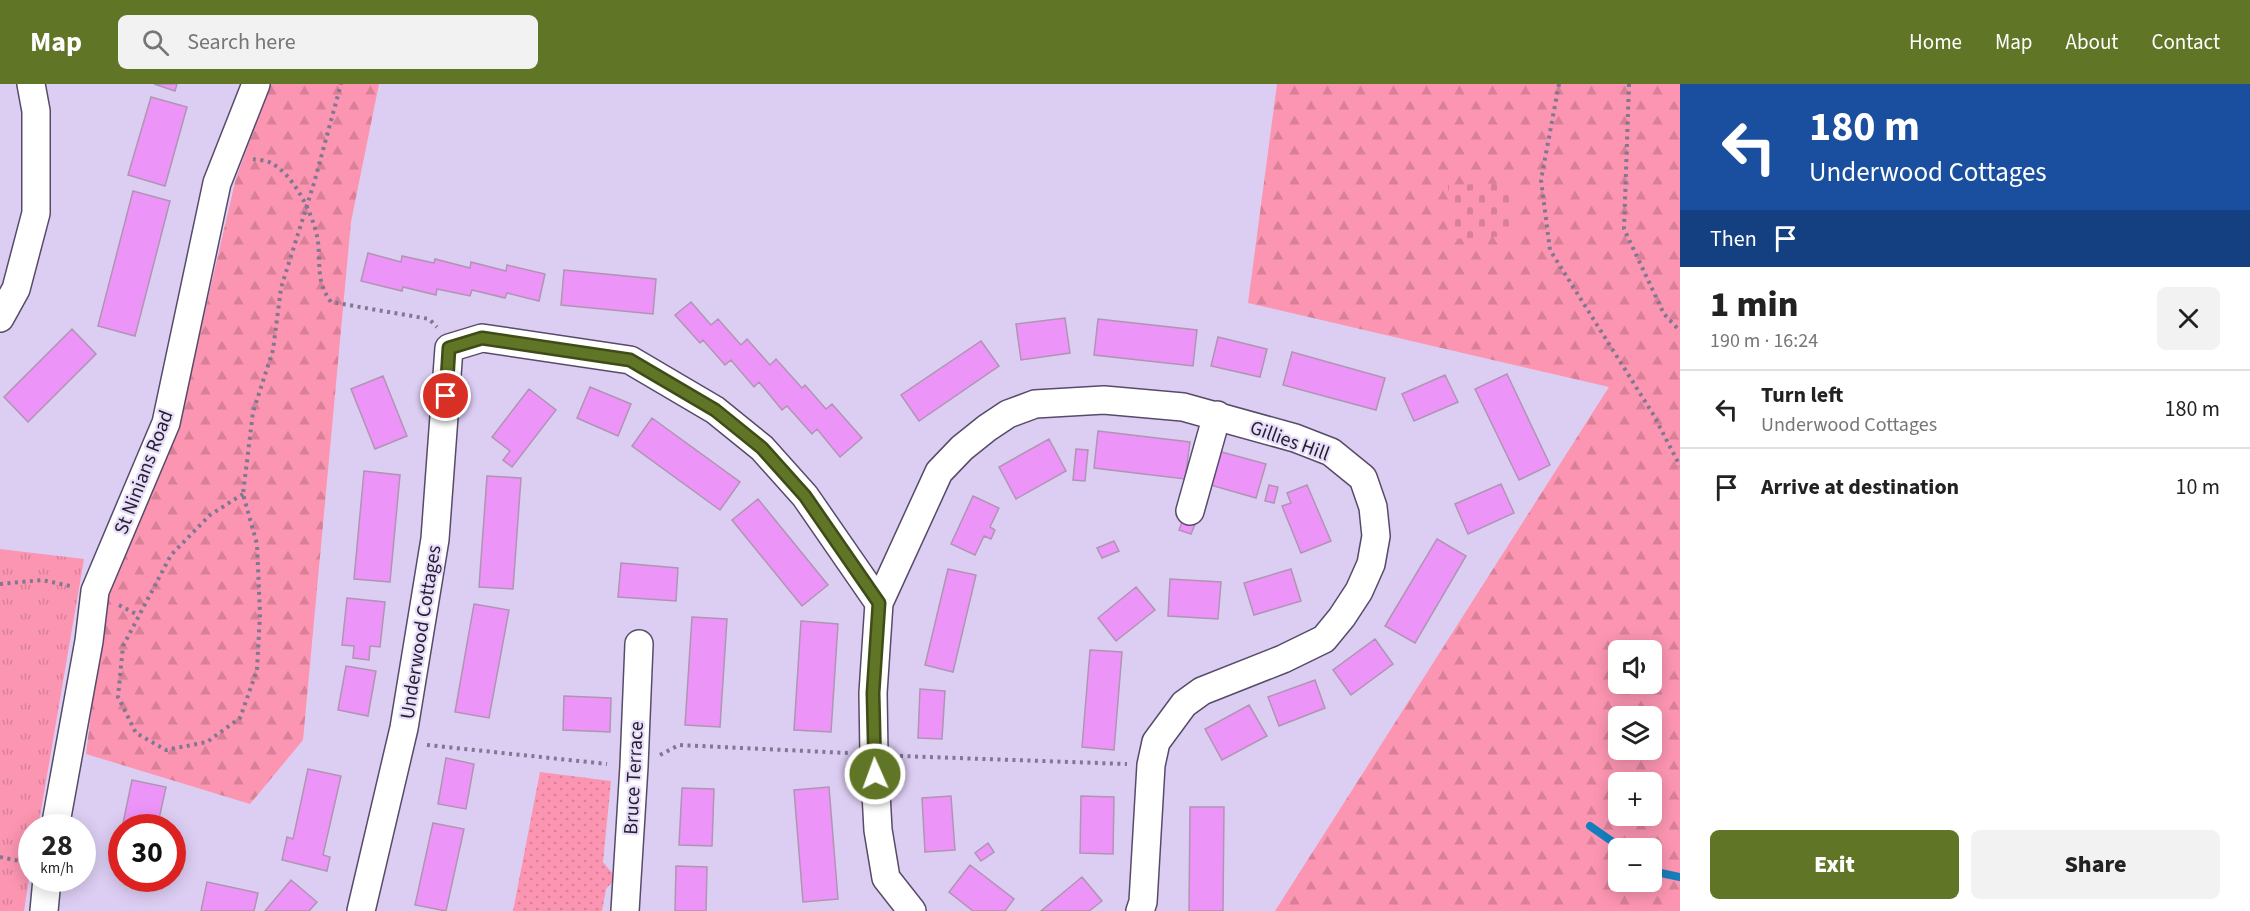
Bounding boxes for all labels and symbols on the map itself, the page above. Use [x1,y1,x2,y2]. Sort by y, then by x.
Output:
pin [420,370,471,421]
street label: St Ninians Road [107,406,180,539]
street label: Gillies Hill [1246,414,1333,468]
street label: Underwood Cottages [393,543,449,721]
street label: Bruce Terrace [617,721,651,836]
position arrow [843,742,907,806]
speed limit sign: 30 [108,814,186,892]

